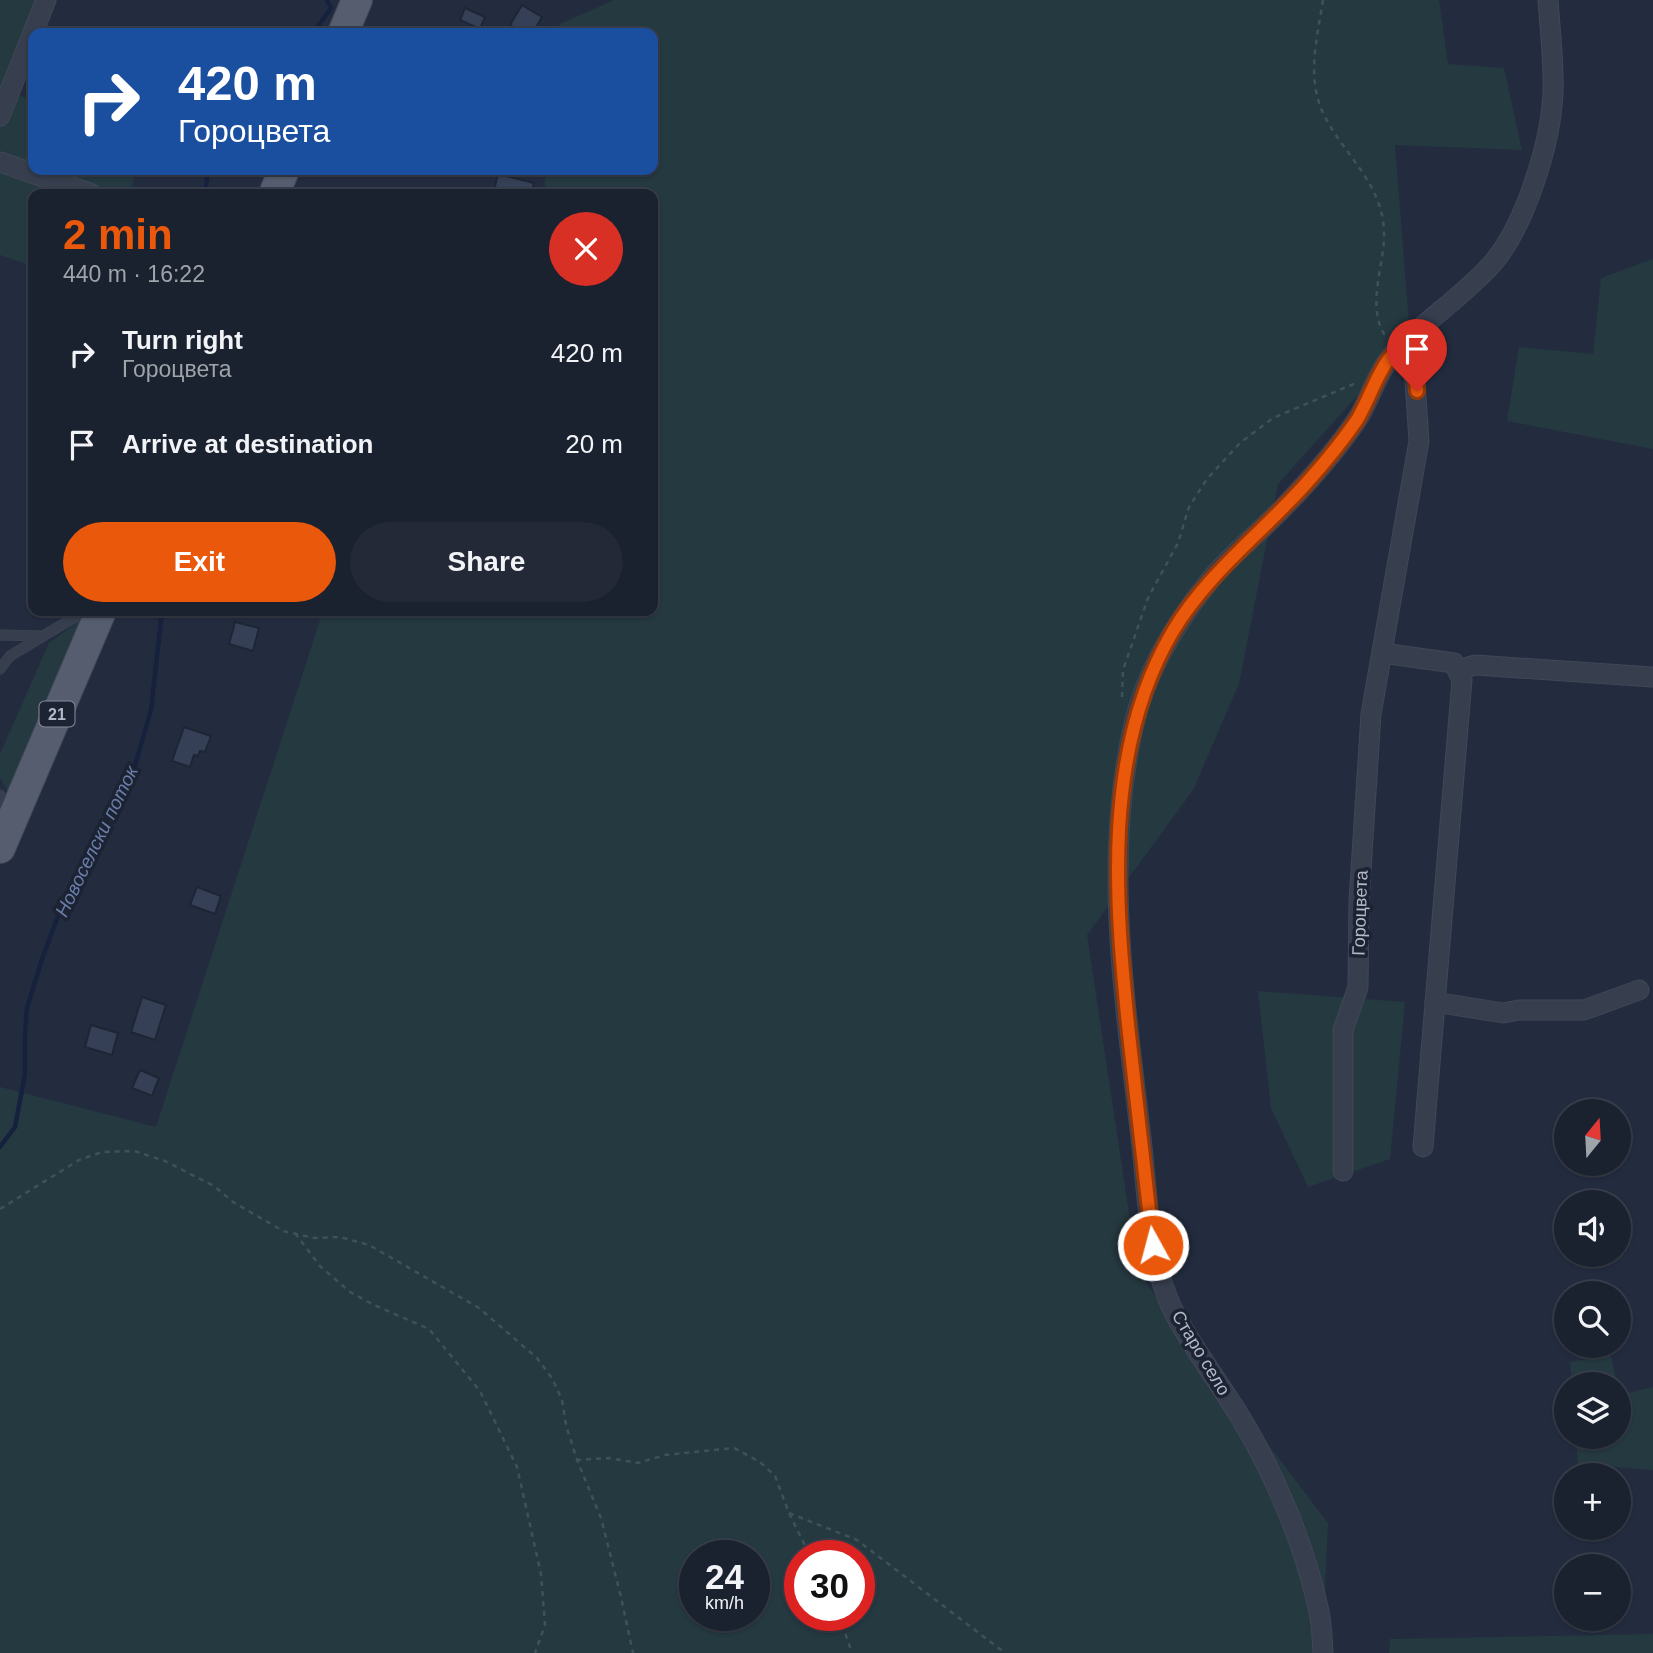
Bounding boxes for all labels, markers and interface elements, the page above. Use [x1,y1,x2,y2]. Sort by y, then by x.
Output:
icon: right [63,56,154,147]
text: 420 m [178,56,317,110]
text: Гороцвета [178,113,330,149]
text: 2 min [63,211,173,258]
button: close [549,212,623,286]
text: 440 m · 16:22 [63,261,205,287]
pin [1387,319,1447,391]
text: Turn right [122,325,243,355]
icon: arrive [1398,330,1436,368]
icon: right [63,335,101,373]
text: 420 m [551,338,623,368]
text: Гороцвета [122,356,232,382]
icon: arrive [63,426,101,464]
text: Arrive at destination [122,429,373,459]
text: 20 m [565,429,623,459]
button: Exit [63,522,336,602]
button: Share [350,522,623,602]
road number: 21 [40,702,74,726]
water label: Новоселски поток [51,762,143,920]
street label: Гороцвета [1349,869,1372,956]
north arrow [1554,1099,1631,1176]
map controls [1554,1099,1631,1631]
button: sound [1554,1190,1631,1267]
position arrow [1116,1208,1190,1282]
button: search [1554,1281,1631,1358]
street label: Старо село [1168,1307,1234,1399]
button: layers [1554,1372,1631,1449]
button: + [1554,1463,1631,1540]
speed limit sign: 30 [784,1540,875,1631]
button: − [1554,1554,1631,1631]
text: 24 [705,1557,744,1596]
text: km/h [705,1593,744,1613]

